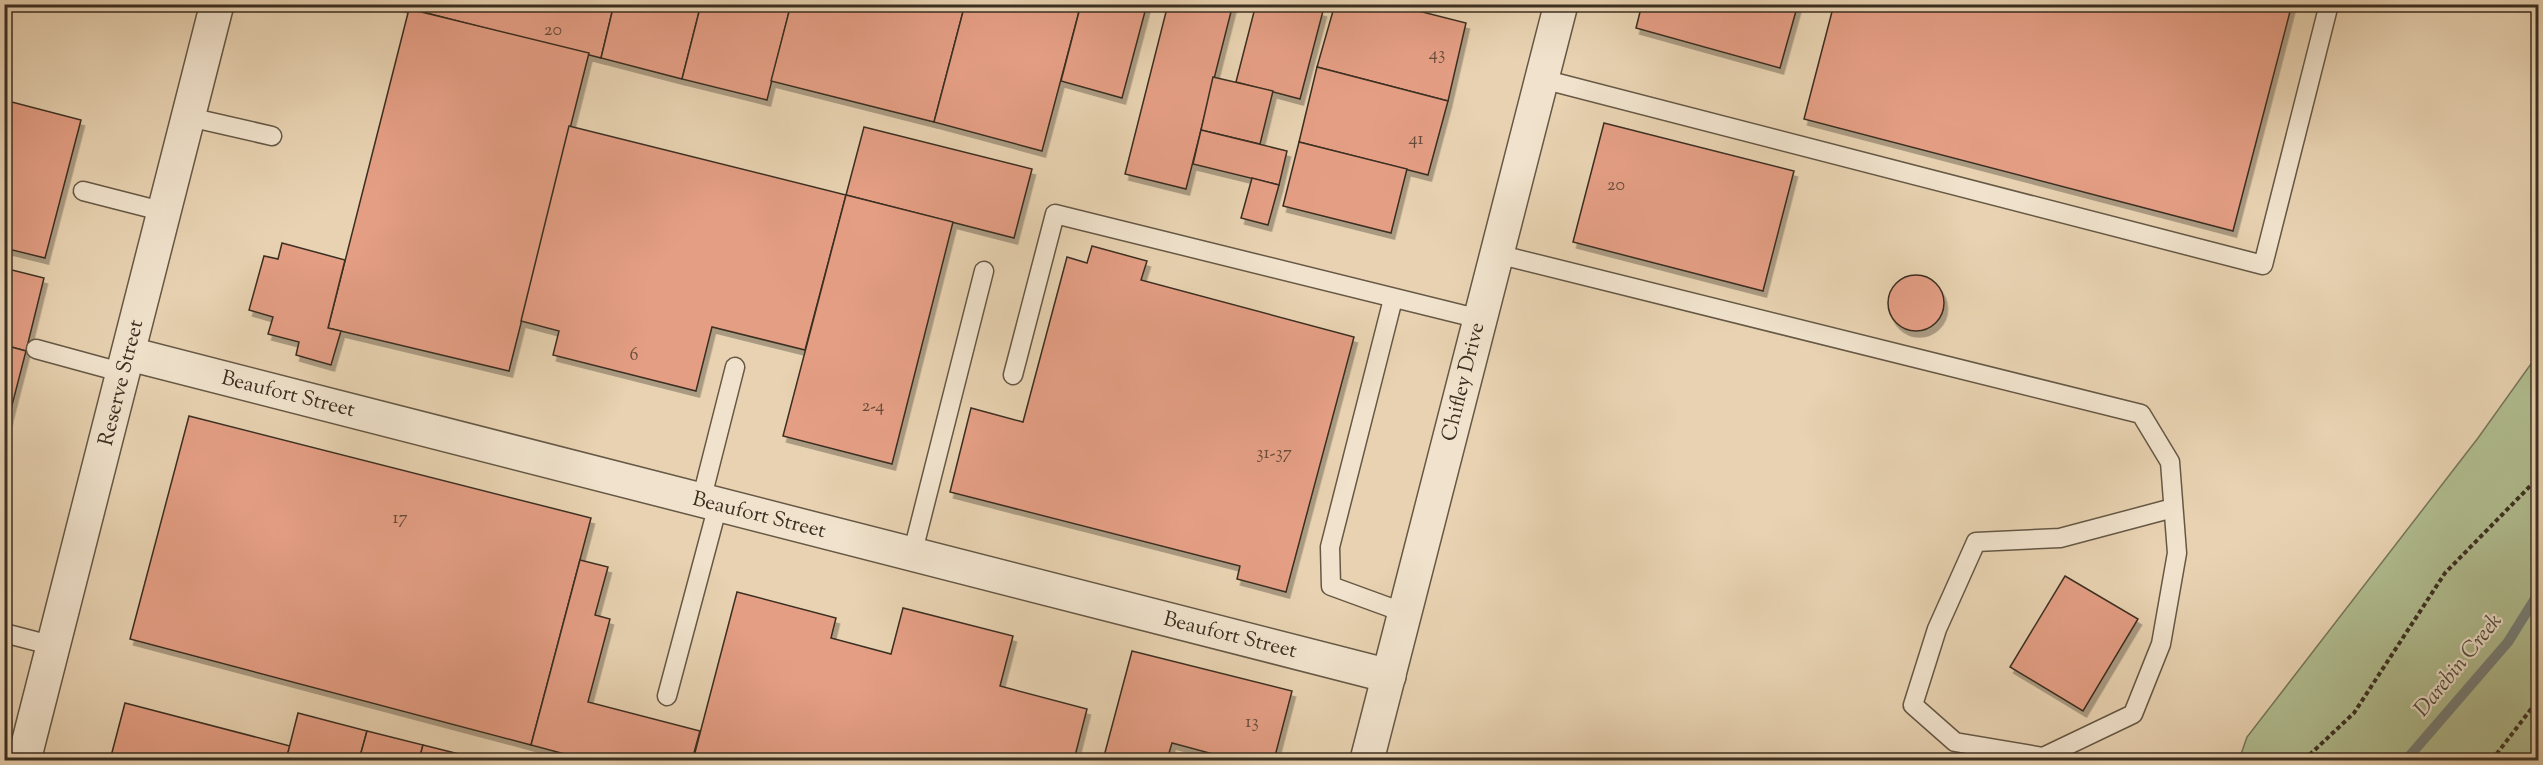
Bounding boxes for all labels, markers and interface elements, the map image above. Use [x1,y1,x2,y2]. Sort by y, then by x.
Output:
house number: 20 [544,18,562,44]
house number: 43 [1429,42,1445,68]
house number: 41 [1408,127,1424,153]
house number: 20 [1607,173,1625,199]
street label: Reserve Street [92,317,152,449]
street label: Chifley Drive [1435,319,1493,445]
house number: 6 [630,343,639,369]
street label: Beaufort Street [218,364,358,426]
house number: 2-4 [862,394,884,420]
house number: 31-37 [1256,441,1292,467]
street label: Beaufort Street [689,485,829,547]
house number: 17 [392,506,408,532]
street label: Beaufort Street [1160,605,1300,667]
water label: Darebin Creek [2407,607,2511,725]
house number: 13 [1245,710,1259,736]

